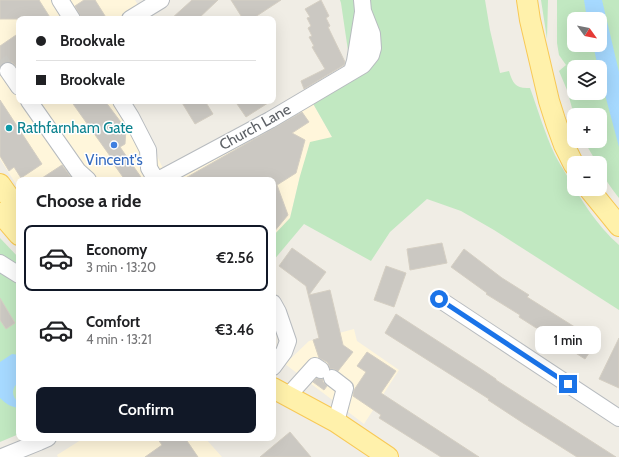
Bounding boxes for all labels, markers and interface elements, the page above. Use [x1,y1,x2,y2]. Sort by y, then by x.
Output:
north arrow [567,12,607,52]
map controls [567,12,607,196]
text: Brookvale [60,32,125,50]
button: layers [567,60,607,100]
text: Brookvale [60,71,125,89]
street label: Church Lane [216,100,294,154]
button: + [567,108,607,148]
place label: Rathfarnham Gate [17,119,133,137]
marker: Rathfarnham Gate [4,123,14,133]
marker: Vincent's [109,140,119,150]
place label: Vincent's [85,151,143,169]
button: − [567,156,607,196]
text: Choose a ride [36,190,141,212]
icon: car [38,240,74,276]
text: Economy [86,241,147,259]
text: €2.56 [217,249,254,267]
text: 3 min · 13:20 [86,259,156,275]
route start [430,290,448,308]
icon: car [38,312,74,348]
text: Comfort [86,313,140,331]
text: €3.46 [215,321,254,339]
callout: 1 min [535,326,601,354]
text: 4 min · 13:21 [86,331,152,347]
text: 1 min [553,332,583,348]
route end [559,375,577,393]
button: Confirm [36,387,256,433]

